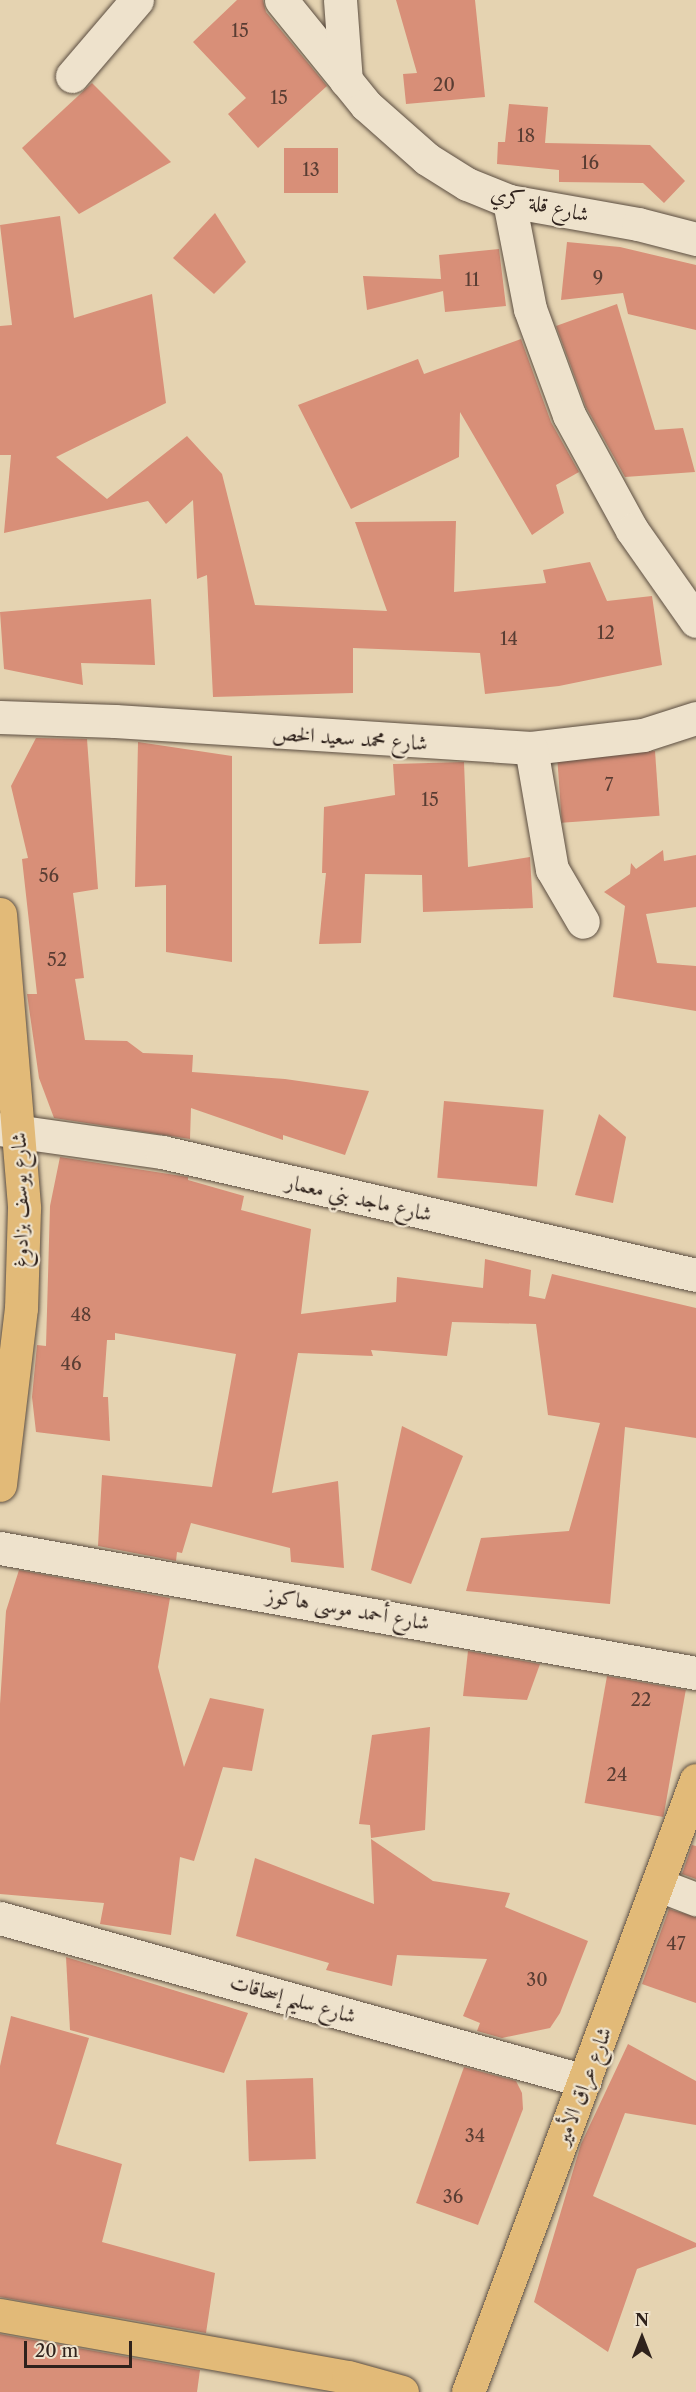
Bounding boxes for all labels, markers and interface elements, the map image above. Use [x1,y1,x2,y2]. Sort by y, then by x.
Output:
house number: 15 [231,20,249,42]
house number: 20 [433,74,455,96]
house number: 15 [270,87,288,109]
house number: 18 [517,125,535,147]
house number: 16 [581,152,599,174]
house number: 13 [302,159,320,181]
street label: شارع قلة كري [488,180,592,228]
house number: 9 [593,267,603,289]
house number: 11 [464,269,480,291]
house number: 12 [597,622,615,644]
house number: 14 [500,628,518,650]
street label: شارع محمد سعيد الخص [271,720,429,756]
house number: 7 [605,774,613,796]
house number: 15 [421,789,439,811]
house number: 56 [39,865,59,887]
house number: 52 [47,949,67,971]
street label: شارع يوسف بزادوغ [6,1132,34,1268]
street label: شارع ماجد بني معمار [284,1169,434,1227]
house number: 48 [70,1304,92,1326]
house number: 46 [61,1353,81,1375]
street label: شارع أحمد موسى هاكوز [265,1582,431,1636]
house number: 22 [631,1689,651,1711]
house number: 24 [607,1764,627,1786]
house number: 47 [666,1933,686,1955]
street label: شارع سليم إسحاقات [227,1969,359,2029]
house number: 30 [526,1969,548,1991]
street label: شارع عراق الأمير [549,2023,617,2149]
house number: 34 [465,2125,485,2147]
house number: 36 [443,2186,463,2208]
north arrow [612,2308,672,2368]
text: N [635,2310,649,2330]
scale bar [27,2329,135,2367]
text: 20 m [35,2340,78,2362]

